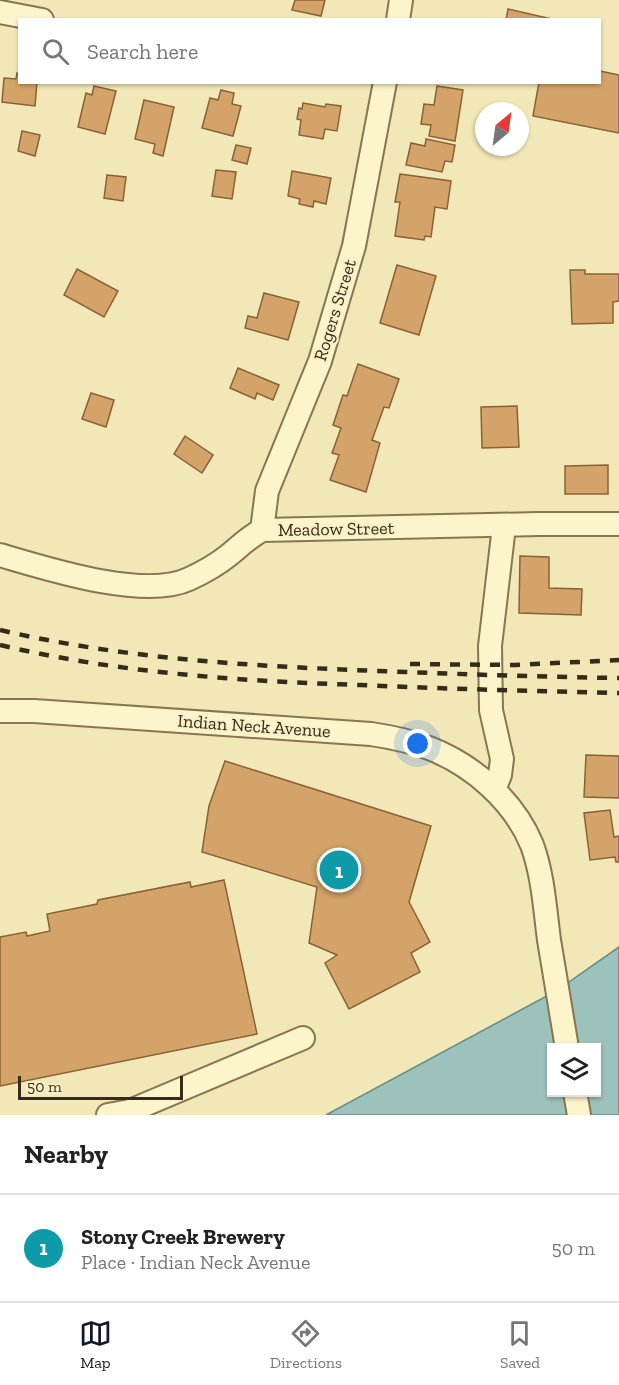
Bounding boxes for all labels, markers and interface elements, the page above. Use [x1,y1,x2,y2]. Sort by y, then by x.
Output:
search box [18,18,601,84]
icon: search [39,35,72,68]
text: Search here [87,38,198,65]
north arrow [475,102,529,156]
street label: Rogers Street [309,256,361,364]
street label: Meadow Street [278,517,395,541]
street label: Indian Neck Avenue [177,710,331,742]
your location [403,729,432,758]
pin: 1 [320,848,358,892]
map controls [547,1043,601,1097]
button: layers [547,1043,601,1097]
scale bar [18,1073,183,1100]
text: 50 m [27,1077,62,1096]
text: Nearby [24,1138,108,1170]
text: Stony Creek Brewery [81,1223,285,1250]
text: 1 [39,1236,48,1260]
text: 50 m [551,1236,595,1260]
text: Place · Indian Neck Avenue [81,1250,310,1274]
tab: Map [79,1317,112,1372]
tab: Directions [270,1317,342,1372]
tab: Saved [500,1317,540,1372]

